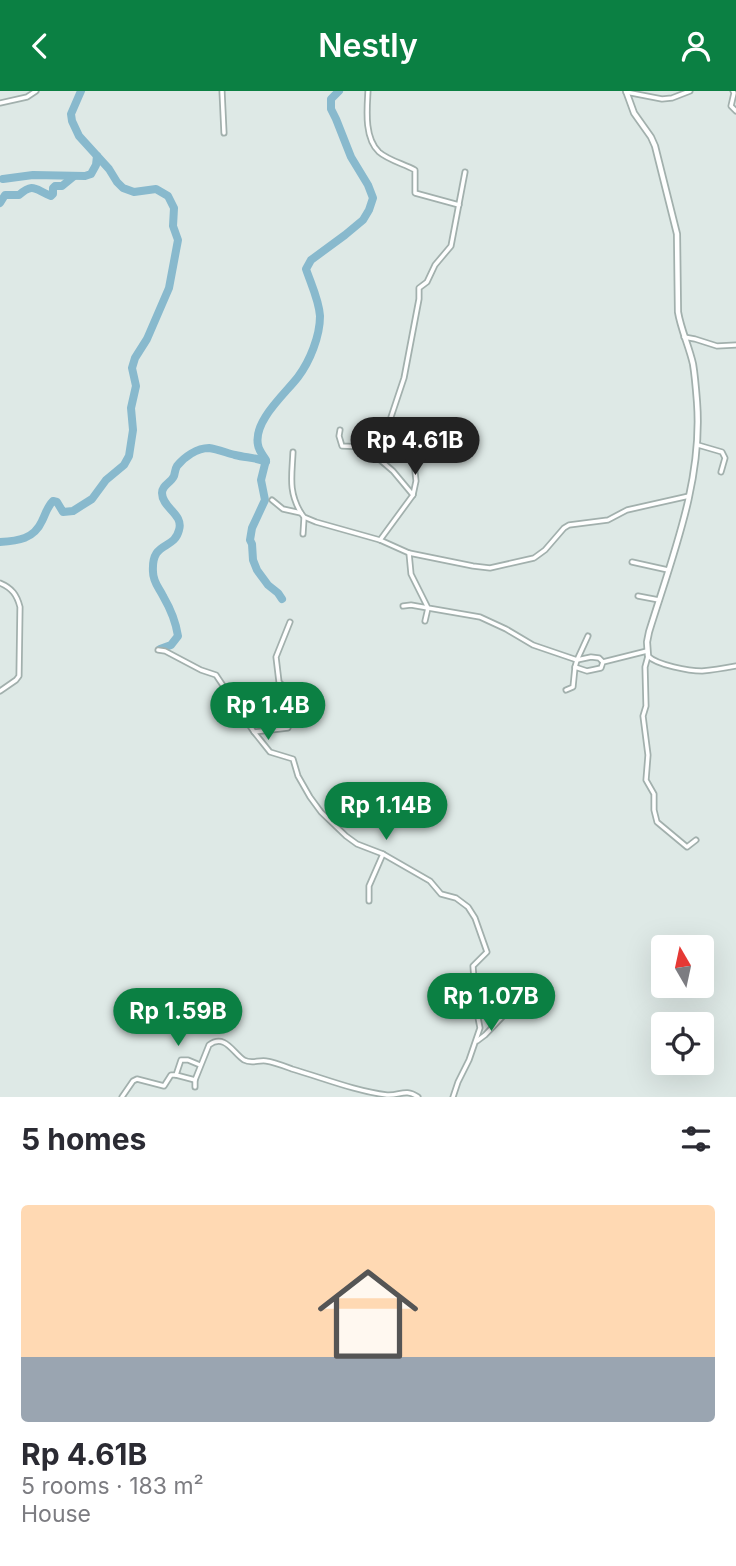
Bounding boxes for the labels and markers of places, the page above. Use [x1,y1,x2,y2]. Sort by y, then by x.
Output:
pin: Rp 4.61B [343,417,487,477]
pin: Rp 1.4B [203,683,333,742]
pin: Rp 1.14B [314,783,458,842]
pin: Rp 1.07B [419,974,563,1033]
pin: Rp 1.59B [106,989,250,1048]

